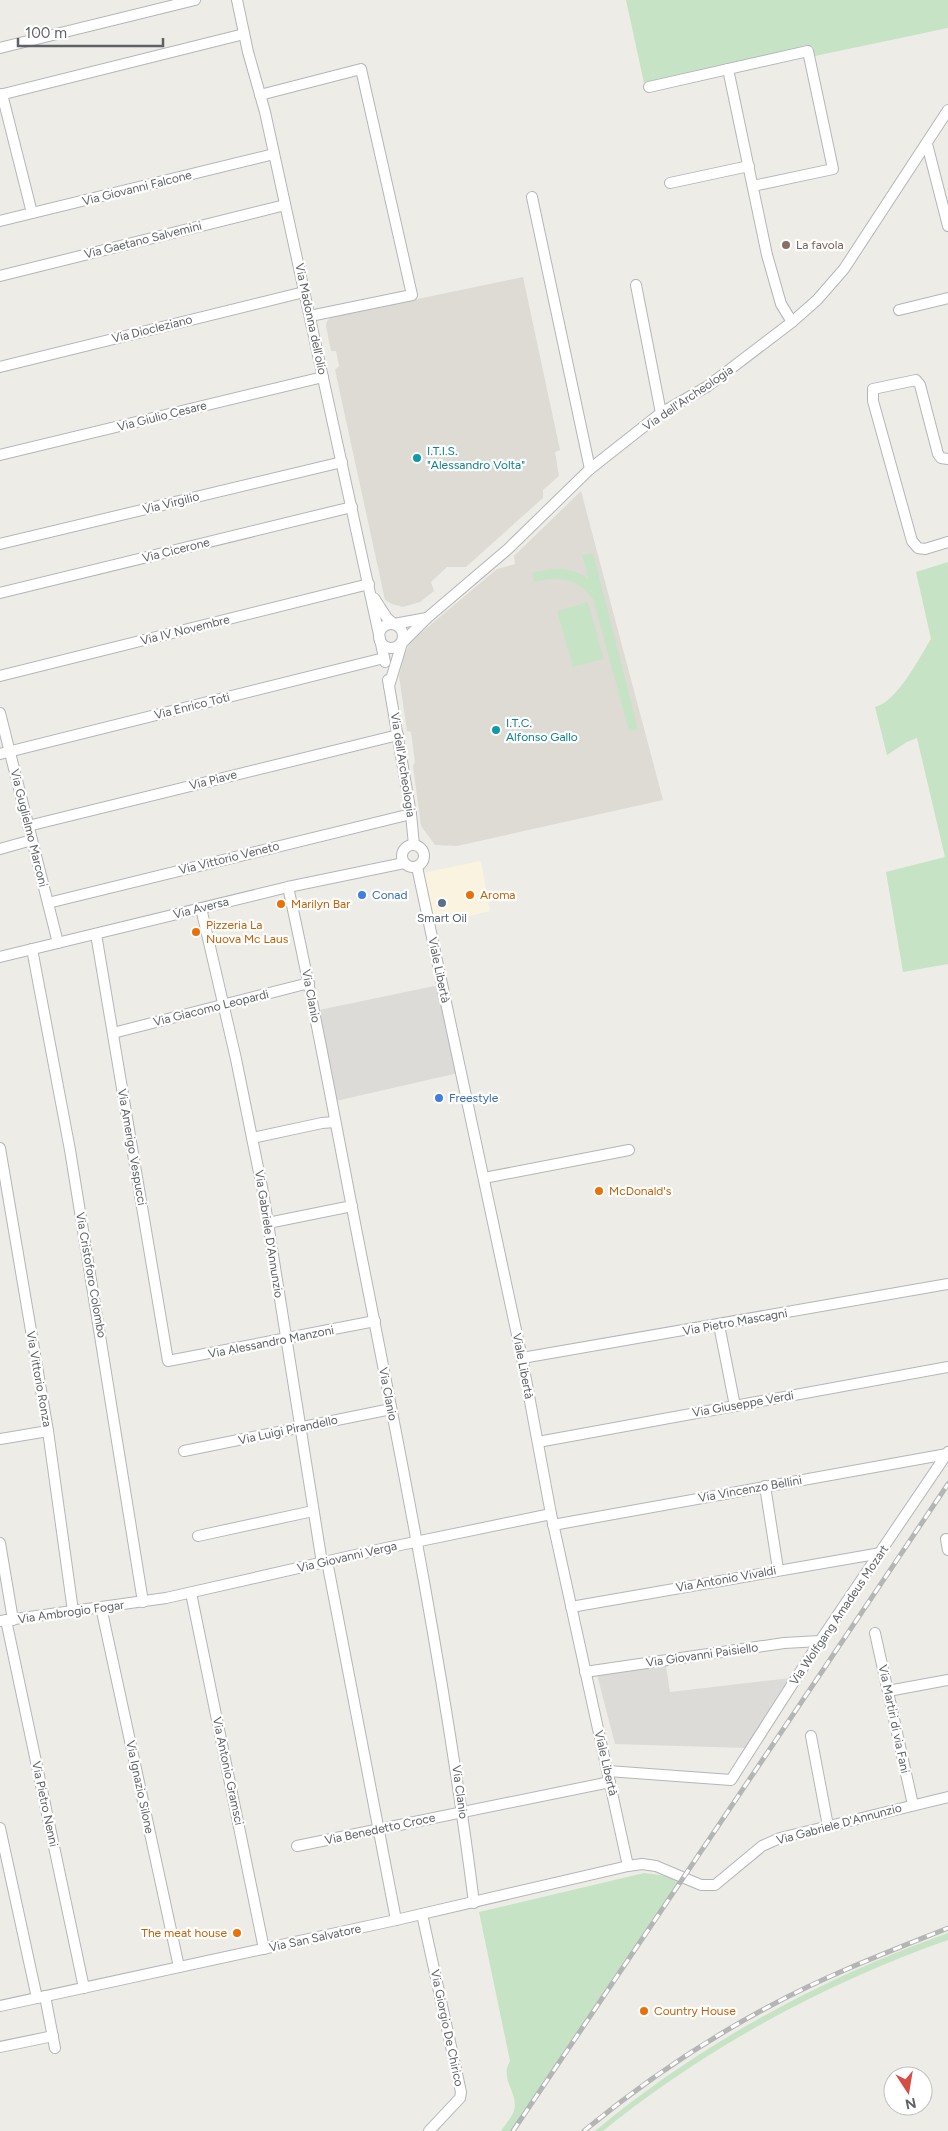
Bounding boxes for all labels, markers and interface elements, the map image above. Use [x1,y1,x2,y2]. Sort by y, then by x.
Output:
scale bar [18,15,162,47]
text: 100 m [25,24,67,42]
street label: Via Giovanni Falcone [81,168,194,208]
street label: Via Gaetano Salvemini [83,219,203,261]
place label: La favola [796,238,844,252]
marker: La favola [780,239,792,251]
street label: Via Madonna dell'olio [292,262,330,376]
street label: Via Diocleziano [110,312,194,346]
street label: Via dell'Archeologia [640,363,736,433]
street label: Via Giulio Cesare [116,398,209,434]
place label: I.T.I.S. "Alessandro Volta" [427,444,525,472]
marker: I.T.I.S. "Alessandro Volta" [411,452,423,464]
street label: Via Virgilio [141,489,201,517]
street label: Via Cicerone [141,535,212,565]
street label: Via IV Novembre [139,612,231,648]
street label: Via Enrico Toti [153,690,231,722]
street label: Via dell'Archeologia [388,712,418,818]
place label: I.T.C. Alfonso Gallo [506,716,578,744]
marker: I.T.C. Alfonso Gallo [490,724,502,736]
street label: Via Piave [188,767,239,793]
street label: Via Guglielmo Marconi [8,768,50,888]
street label: Via Vittorio Veneto [177,839,281,877]
place label: Conad [372,888,407,902]
place label: Aroma [480,888,515,902]
marker: Conad [356,889,368,901]
marker: Aroma [464,889,476,901]
street label: Via Aversa [172,894,230,922]
place label: Marilyn Bar [291,897,350,911]
marker: Smart Oil [436,897,448,909]
marker: Marilyn Bar [275,898,287,910]
place label: Smart Oil [417,911,467,925]
place label: Pizzeria La Nuova Mc Laus [206,918,289,946]
marker: Pizzeria La Nuova Mc Laus [190,926,202,938]
street label: Viale Libertà [425,936,453,1004]
street label: Via Clanio [299,968,323,1024]
street label: Via Giacomo Leopardi [152,987,270,1029]
street label: Via Amerigo Vespucci [115,1087,149,1207]
place label: Freestyle [449,1091,499,1105]
marker: Freestyle [433,1092,445,1104]
street label: Via Gabriele D'Annunzio [252,1169,286,1299]
place label: McDonald's [609,1184,672,1198]
marker: McDonald's [593,1185,605,1197]
street label: Via Cristoforo Colombo [73,1211,109,1339]
street label: Via Pietro Mascagni [682,1306,788,1338]
street label: Via Alessandro Manzoni [207,1323,335,1361]
street label: Via Vittorio Ronza [24,1330,54,1428]
street label: Viale Libertà [510,1332,536,1400]
street label: Via Clanio [376,1366,400,1422]
street label: Via Giuseppe Verdi [691,1388,795,1420]
street label: Via Luigi Pirandello [237,1413,339,1447]
street label: Via Vincenzo Bellini [697,1473,803,1505]
street label: Via Giovanni Verga [296,1539,398,1575]
street label: Via Wolfgang Amadeus Mozart [787,1542,891,1688]
street label: Via Antonio Vivaldi [675,1563,777,1595]
street label: Via Ambrogio Fogar [17,1598,125,1626]
street label: Via Giovanni Paisiello [645,1640,759,1670]
street label: Via Martiri di via Fani [876,1663,912,1775]
street label: Via Antonio Gramsci [210,1716,246,1826]
street label: Viale Libertà [592,1729,620,1797]
street label: Via Ignazio Silone [123,1739,157,1835]
street label: Via Pietro Nenni [29,1760,61,1848]
street label: Via Clanio [449,1764,471,1820]
street label: Via Gabriele D'Annunzio [775,1801,903,1847]
street label: Via Benedetto Croce [323,1810,437,1848]
street label: Via San Salvatore [268,1921,363,1955]
place label: The meat house [141,1926,227,1940]
marker: The meat house [231,1927,243,1939]
street label: Via Giorgio De Chirico [428,1968,466,2088]
place label: Country House [654,2004,736,2018]
marker: Country House [638,2005,650,2017]
north arrow [883,2066,933,2116]
text: N [904,2094,918,2113]

